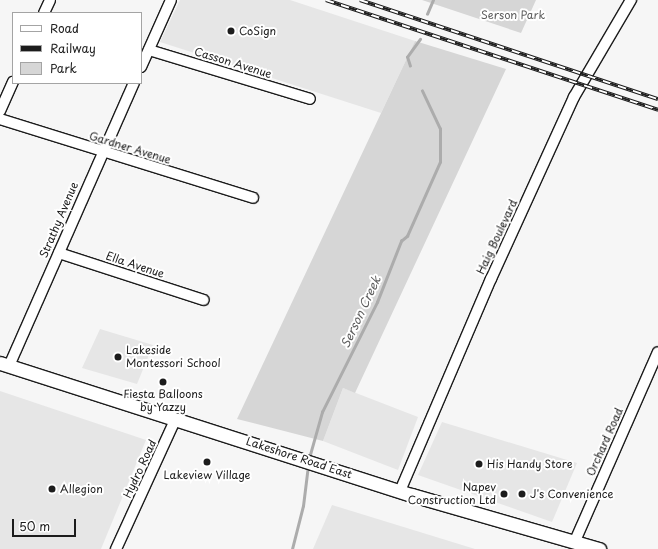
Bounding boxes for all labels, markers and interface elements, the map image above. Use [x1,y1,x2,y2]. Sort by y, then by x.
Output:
park label: Serson Park [481,8,545,22]
legend [12,12,142,84]
text: Road [50,19,79,37]
place label: CoSign [239,24,276,38]
marker: CoSign [226,26,236,36]
text: Railway [50,39,96,57]
street label: Casson Avenue [193,45,273,81]
text: Park [50,59,77,77]
street label: Gardner Avenue [87,129,173,167]
street label: Strathy Avenue [37,180,81,260]
street label: Haig Boulevard [474,198,520,276]
street label: Ella Avenue [104,249,166,281]
water label: Serson Creek [338,274,384,350]
place label: Lakeside Montessori School [126,344,221,370]
marker: Lakeside Montessori School [113,352,123,362]
marker: Fiesta Balloons by Yazzy [158,377,168,387]
place label: Fiesta Balloons by Yazzy [123,388,203,414]
street label: Orchard Road [584,405,626,479]
street label: Lakeshore Road East [245,435,353,481]
street label: Hydro Road [121,438,159,500]
marker: Lakeview Village [202,457,212,467]
place label: His Handy Store [487,457,574,471]
marker: His Handy Store [474,459,484,469]
place label: Lakeview Village [164,468,250,482]
place label: Napev Construction Ltd [408,481,496,507]
place label: Allegion [60,482,103,496]
marker: Allegion [47,484,57,494]
place label: J's Convenience [530,487,613,501]
marker: Napev Construction Ltd [499,489,509,499]
marker: J's Convenience [517,489,527,499]
scale bar [14,511,78,537]
text: 50 m [19,517,50,535]

